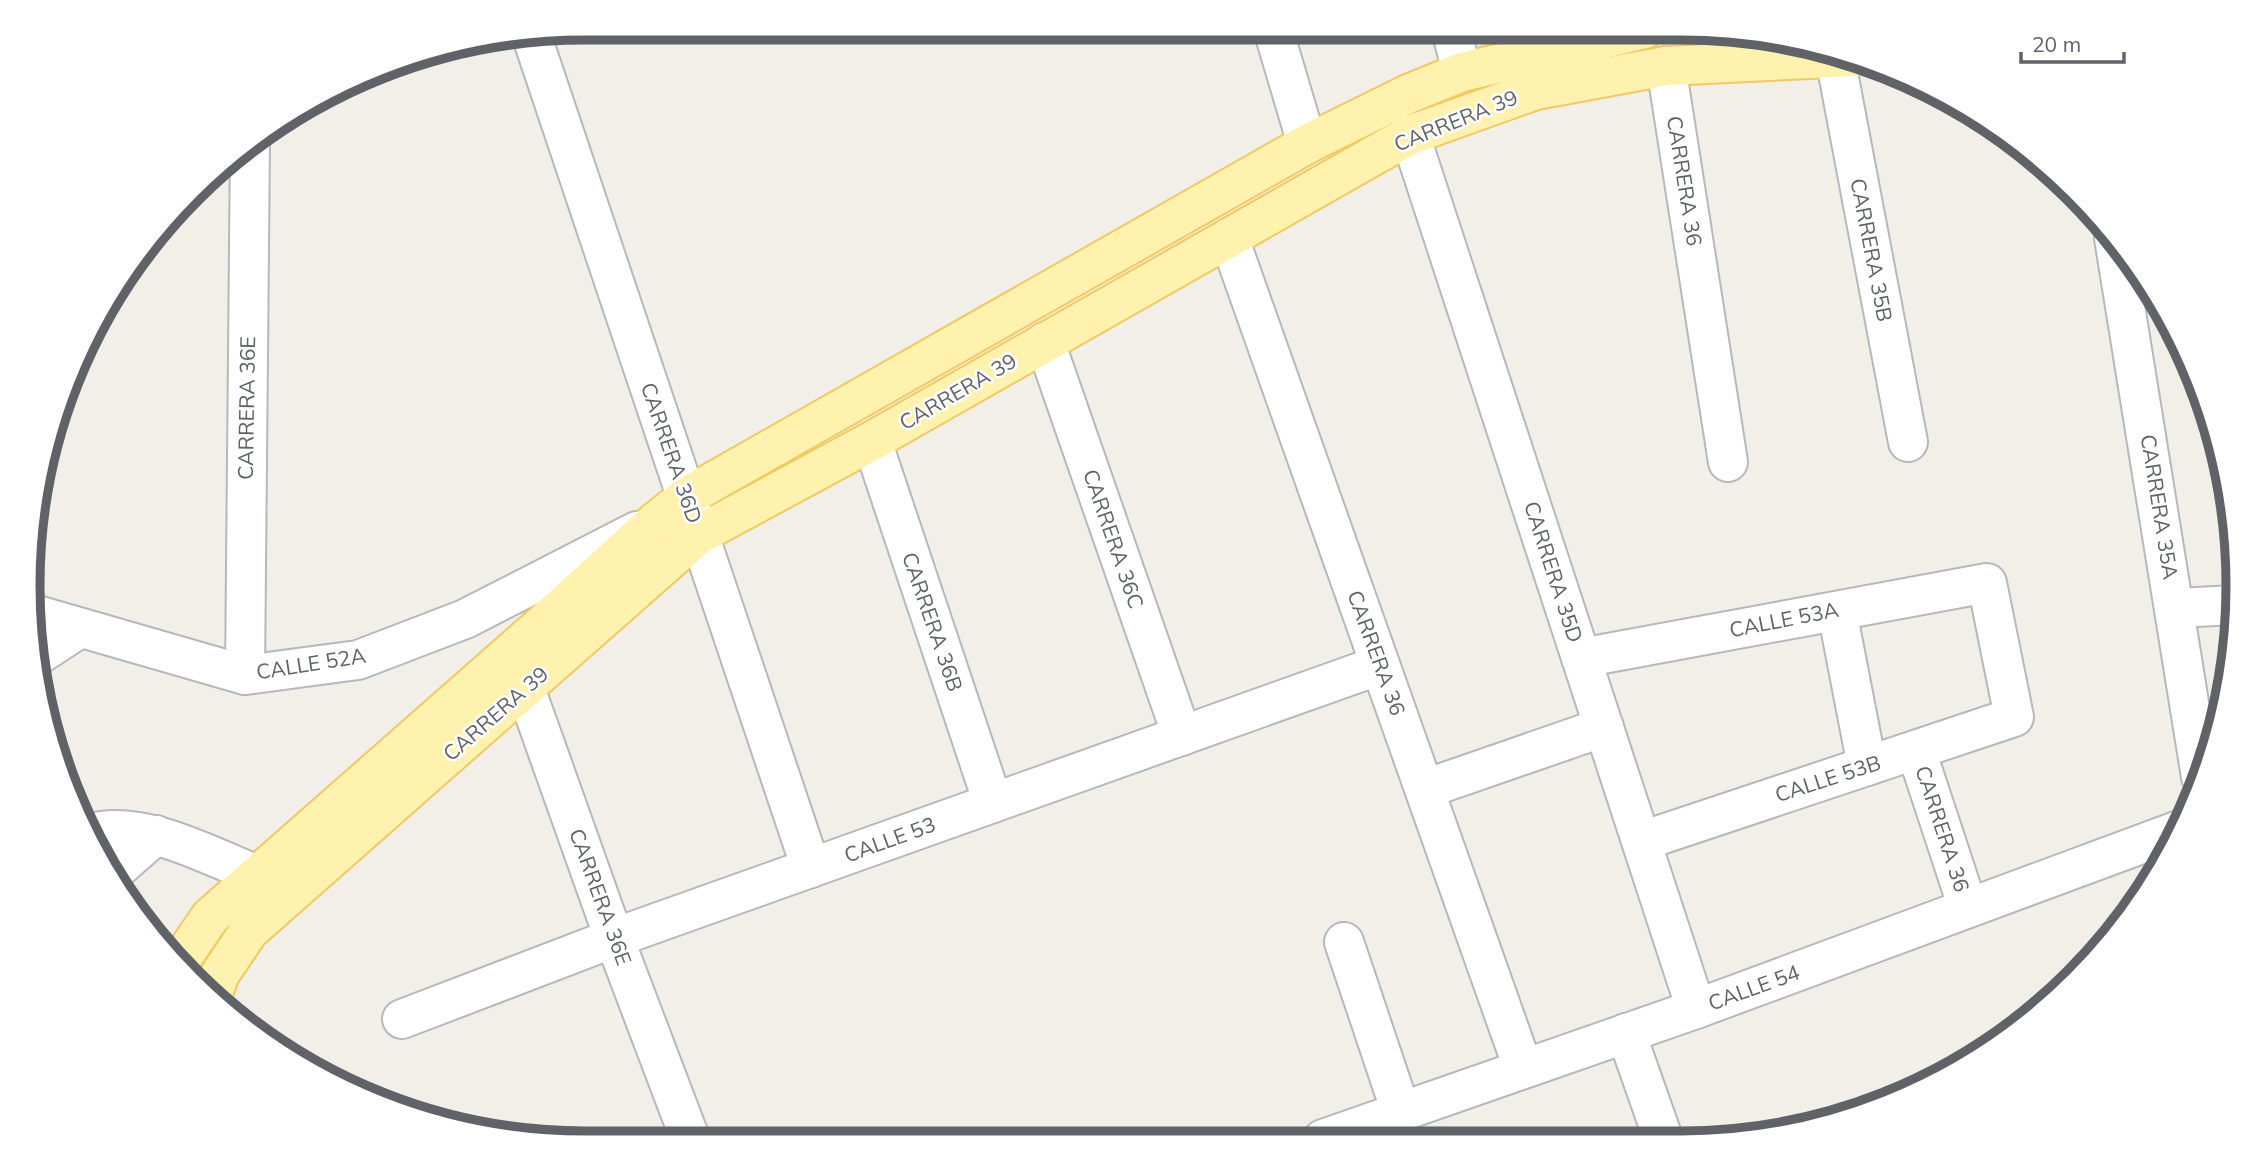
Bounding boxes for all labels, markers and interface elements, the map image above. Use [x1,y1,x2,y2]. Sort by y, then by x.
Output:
scale bar [2021,21,2124,65]
text: 20 m [2032,31,2081,57]
street label: CARRERA 39 [1390,83,1521,157]
street label: CARRERA 36 [1662,114,1708,248]
street label: CARRERA 35B [1845,176,1899,324]
street label: CARRERA 36E [232,336,260,480]
street label: CARRERA 39 [894,347,1021,435]
street label: CARRERA 36D [636,379,708,526]
street label: CARRERA 35A [2136,432,2184,582]
street label: CARRERA 36C [1078,466,1150,612]
street label: CARRERA 35D [1519,498,1589,646]
street label: CARRERA 36B [897,549,969,695]
street label: CARRERA 36 [1342,587,1412,719]
street label: CALLE 53A [1727,596,1841,642]
street label: CALLE 52A [254,641,368,685]
street label: CARRERA 39 [437,660,553,766]
street label: CALLE 53B [1772,749,1884,807]
street label: CARRERA 36 [1910,762,1976,895]
street label: CALLE 53 [840,811,939,868]
street label: CARRERA 36E [564,825,638,969]
street label: CALLE 54 [1704,958,1803,1016]

